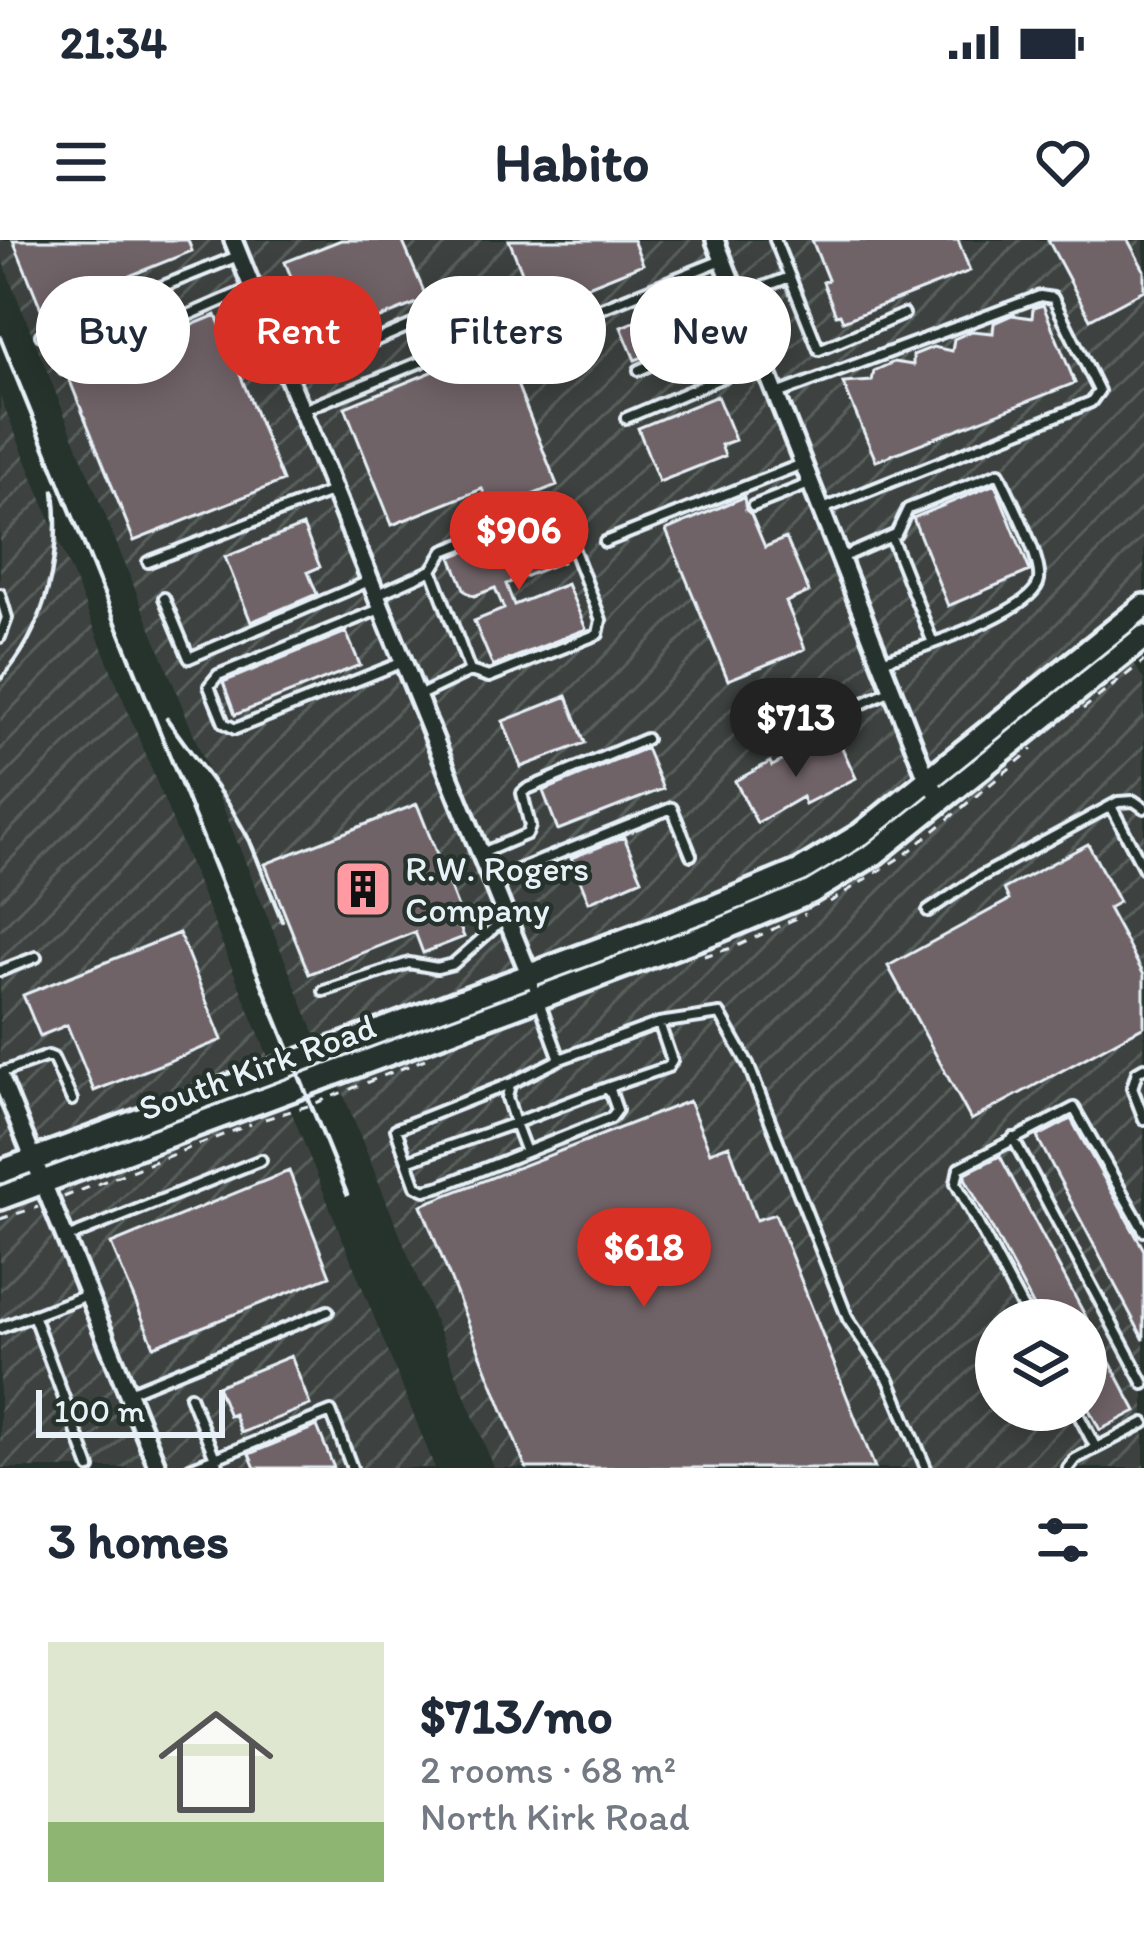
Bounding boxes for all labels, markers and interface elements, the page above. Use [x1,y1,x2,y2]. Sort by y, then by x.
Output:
text: 21:34 [60,15,167,69]
icon: menu [48,129,114,195]
icon: heart [1030,129,1096,195]
text: Habito [494,130,650,195]
chip: Buy [36,276,190,384]
chip: Rent [214,276,382,384]
chip: Filters [406,276,606,384]
chip: New [630,276,791,384]
pin: $906 [448,491,590,593]
text: $906 [477,506,561,553]
pin: $713 [725,678,867,780]
text: $713 [757,693,835,740]
place label: R.W. Rogers Company [405,847,589,931]
building icon: R.W. Rogers Company [332,858,394,920]
street label: South Kirk Road [133,1004,381,1130]
pin: $618 [573,1208,715,1310]
text: $618 [604,1223,684,1270]
map controls [975,1299,1107,1431]
button: layers [975,1299,1107,1431]
scale bar [36,1384,225,1437]
text: 100 m [54,1391,145,1430]
icon: filters [1030,1507,1096,1573]
text: 3 homes [48,1510,229,1571]
text: $713/mo [420,1685,613,1746]
icon: home [144,1690,288,1834]
text: 2 rooms · 68 m² [420,1746,676,1793]
text: North Kirk Road [420,1793,690,1840]

